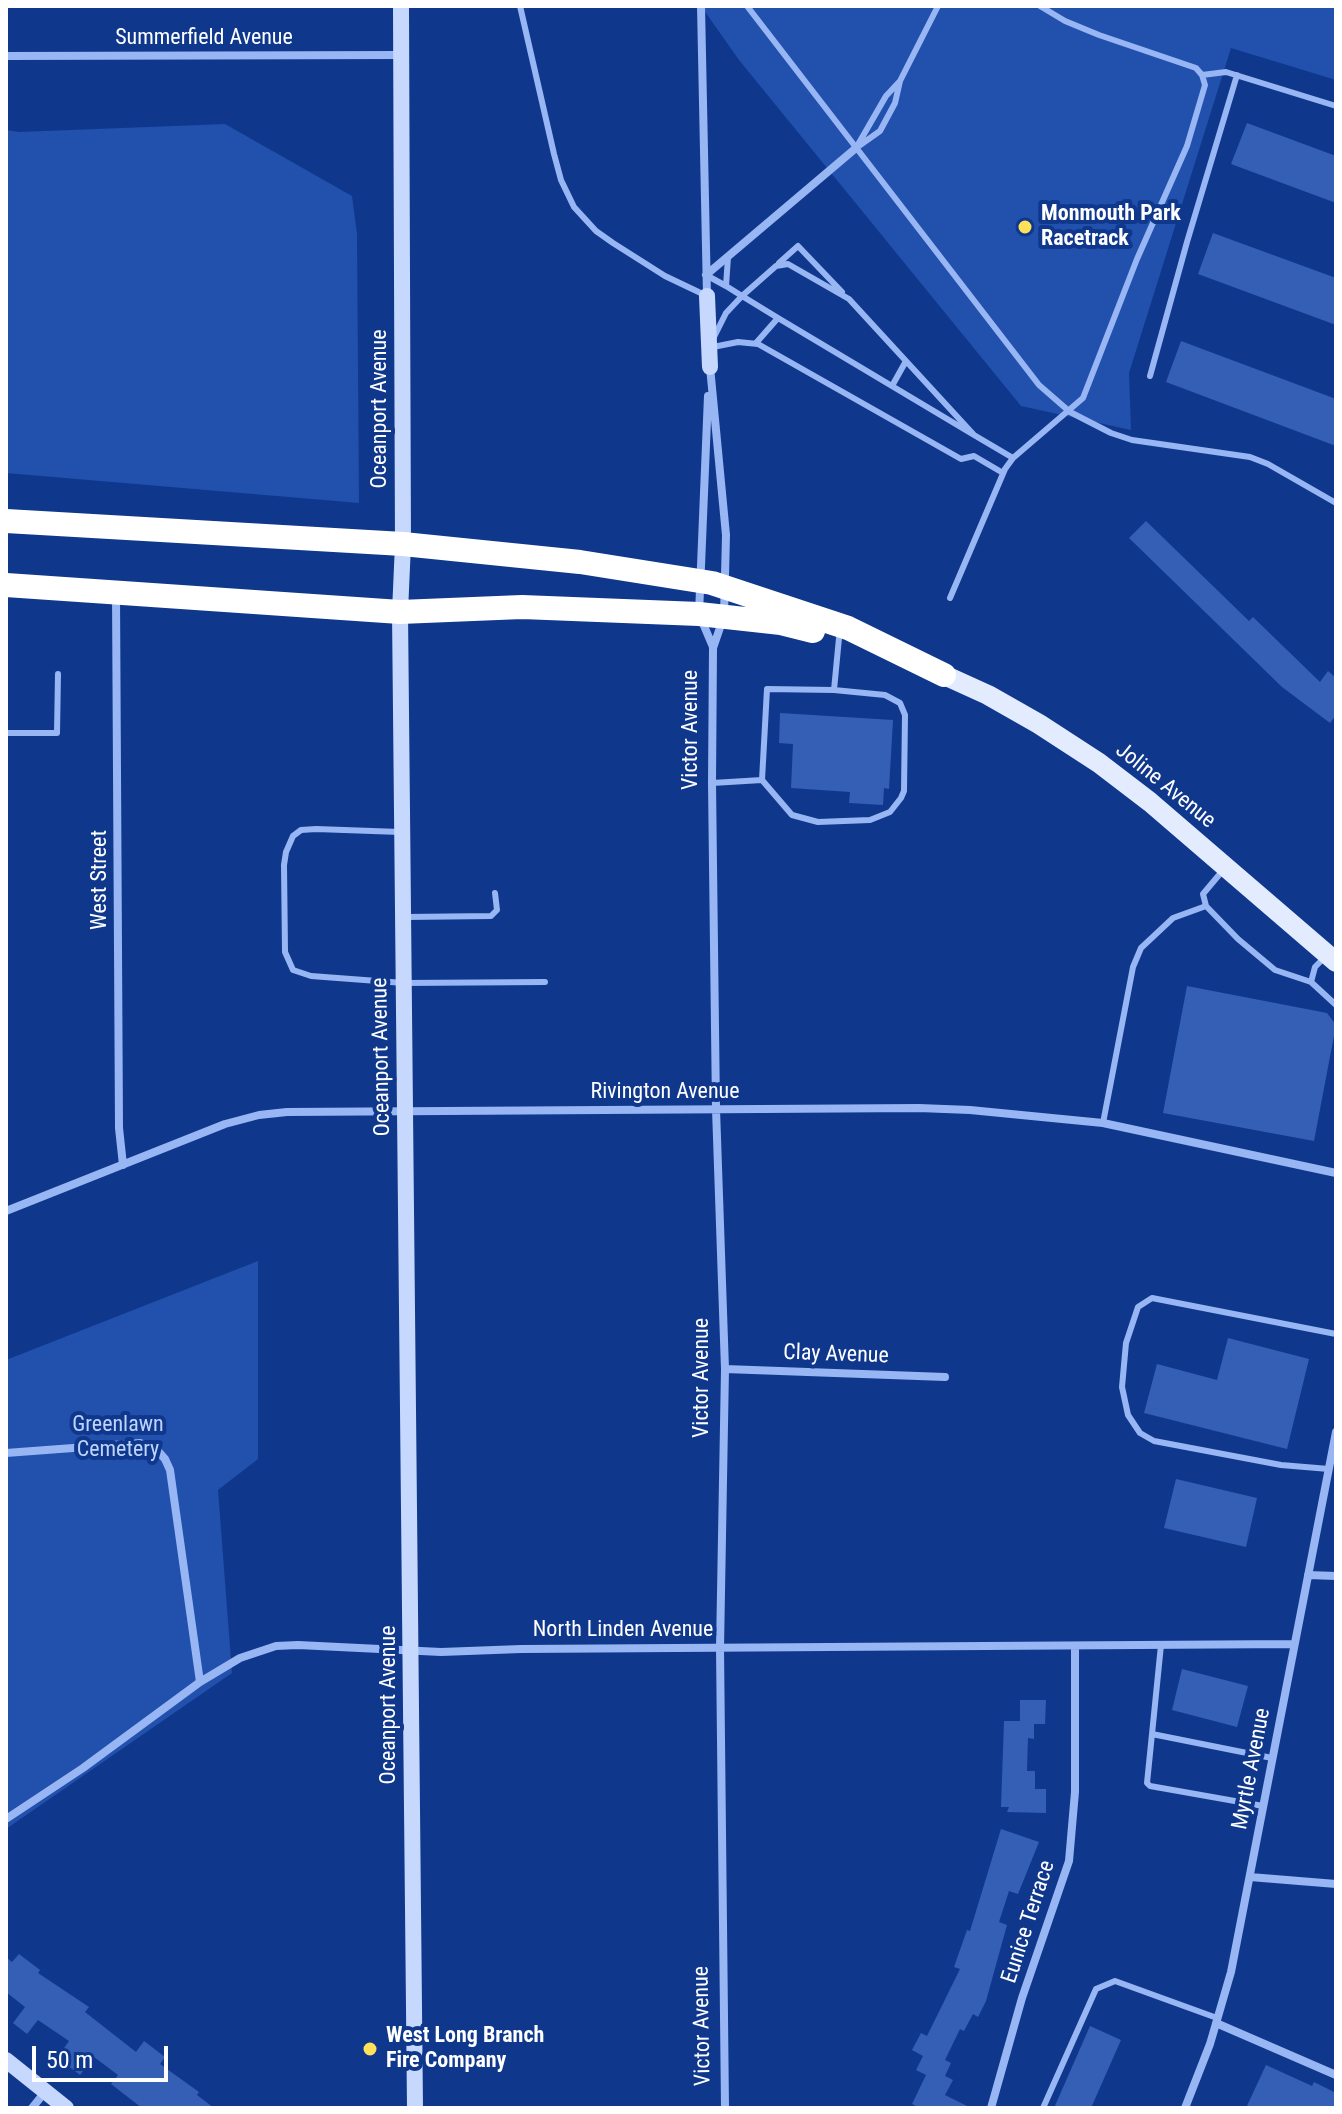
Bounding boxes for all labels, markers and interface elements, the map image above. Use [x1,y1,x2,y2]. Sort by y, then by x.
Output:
street label: Summerfield Avenue [115,25,293,51]
place label: Monmouth Park Racetrack [1041,201,1181,252]
marker: Monmouth Park Racetrack [1016,218,1034,236]
street label: Oceanport Avenue [367,330,393,488]
street label: Victor Avenue [678,670,704,790]
street label: Joline Avenue [1110,738,1220,834]
street label: West Street [87,830,113,930]
street label: Oceanport Avenue [367,977,397,1137]
street label: Rivington Avenue [590,1079,740,1105]
street label: Victor Avenue [689,1318,715,1438]
street label: Clay Avenue [783,1340,889,1370]
park label: Greenlawn Cemetery [72,1412,164,1464]
street label: North Linden Avenue [533,1617,713,1643]
street label: Oceanport Avenue [376,1626,402,1784]
street label: Myrtle Avenue [1227,1706,1277,1832]
street label: Eunice Terrace [997,1857,1061,1987]
street label: Victor Avenue [689,1966,717,2086]
place label: West Long Branch Fire Company [386,2023,544,2074]
scale bar [36,2030,172,2080]
marker: West Long Branch Fire Company [361,2040,379,2058]
text: 50 m [46,2046,93,2074]

